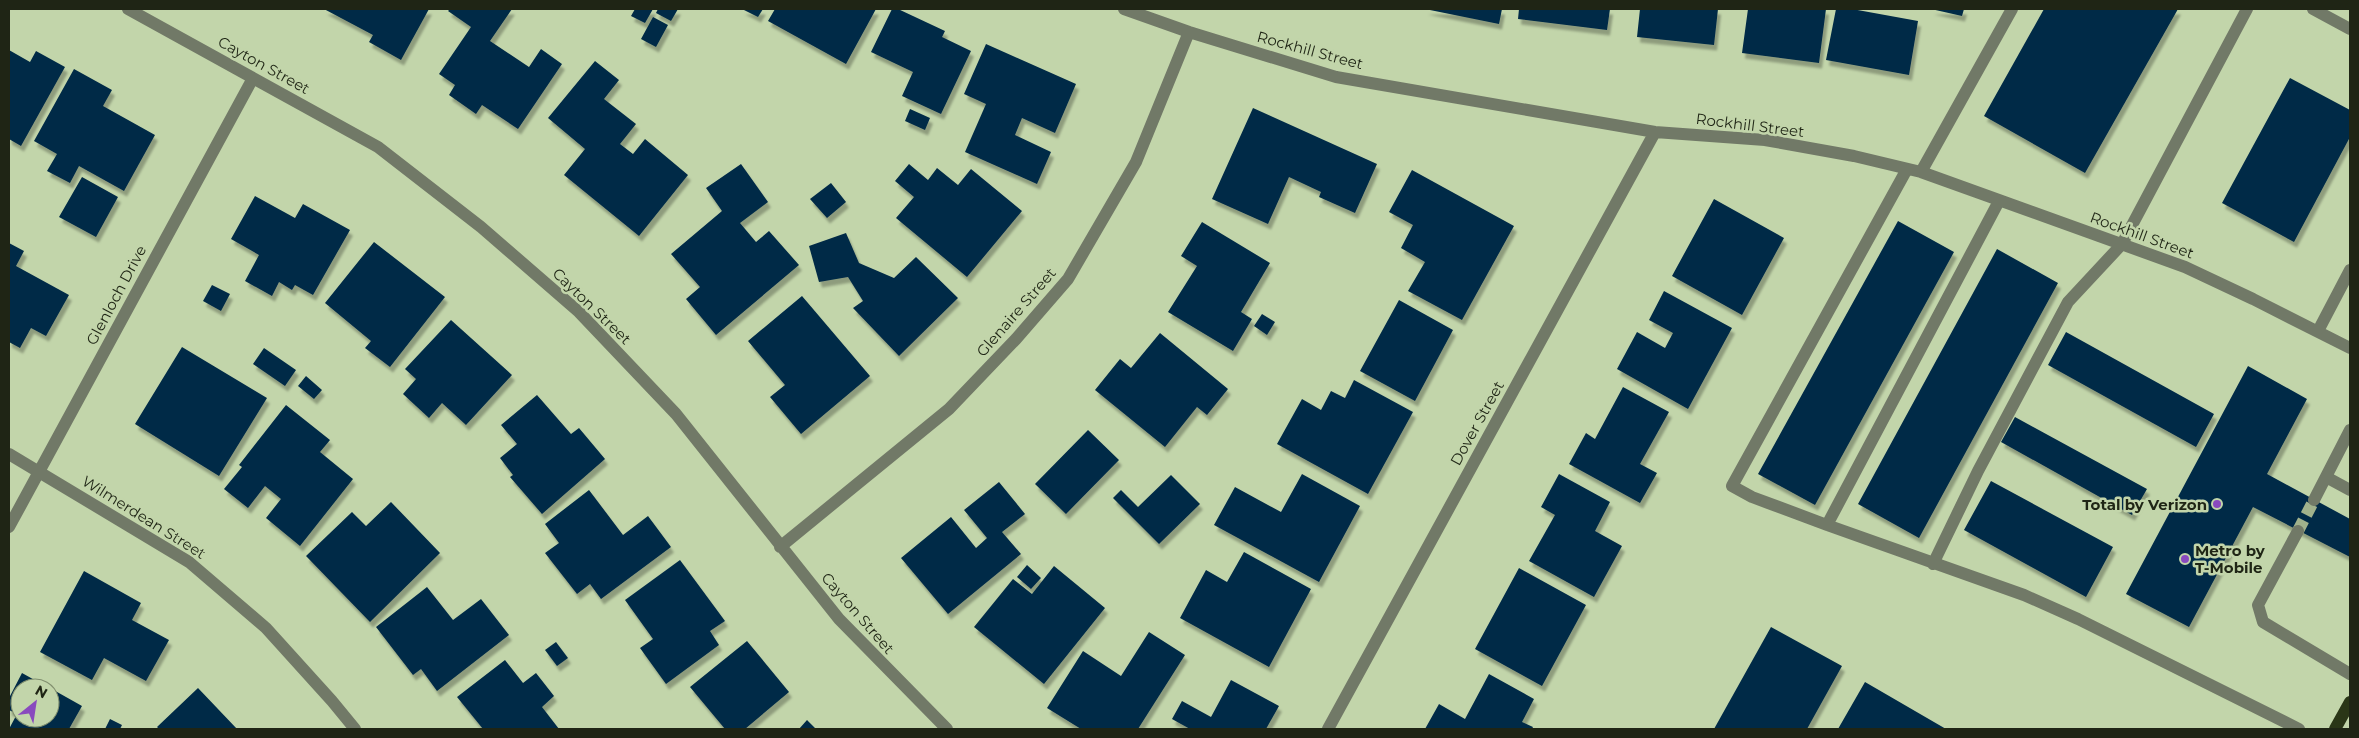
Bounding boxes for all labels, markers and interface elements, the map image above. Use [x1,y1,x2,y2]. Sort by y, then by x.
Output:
street label: Rockhill Street [1255,27,1365,73]
street label: Cayton Street [215,32,313,98]
street label: Rockhill Street [1695,109,1805,141]
street label: Rockhill Street [2088,207,2196,263]
street label: Glenloch Drive [82,242,150,348]
street label: Cayton Street [549,264,635,348]
street label: Glenaire Street [972,264,1060,360]
street label: Dover Street [1446,377,1508,469]
street label: Wilmerdean Street [79,471,209,563]
place label: Total by Verizon [2082,495,2207,514]
marker: Total by Verizon [2211,498,2223,510]
place label: Metro by T-Mobile [2195,541,2266,577]
marker: Metro by T-Mobile [2179,553,2191,565]
street label: Cayton Street [817,568,899,658]
north arrow [10,678,60,728]
text: N [32,681,51,702]

